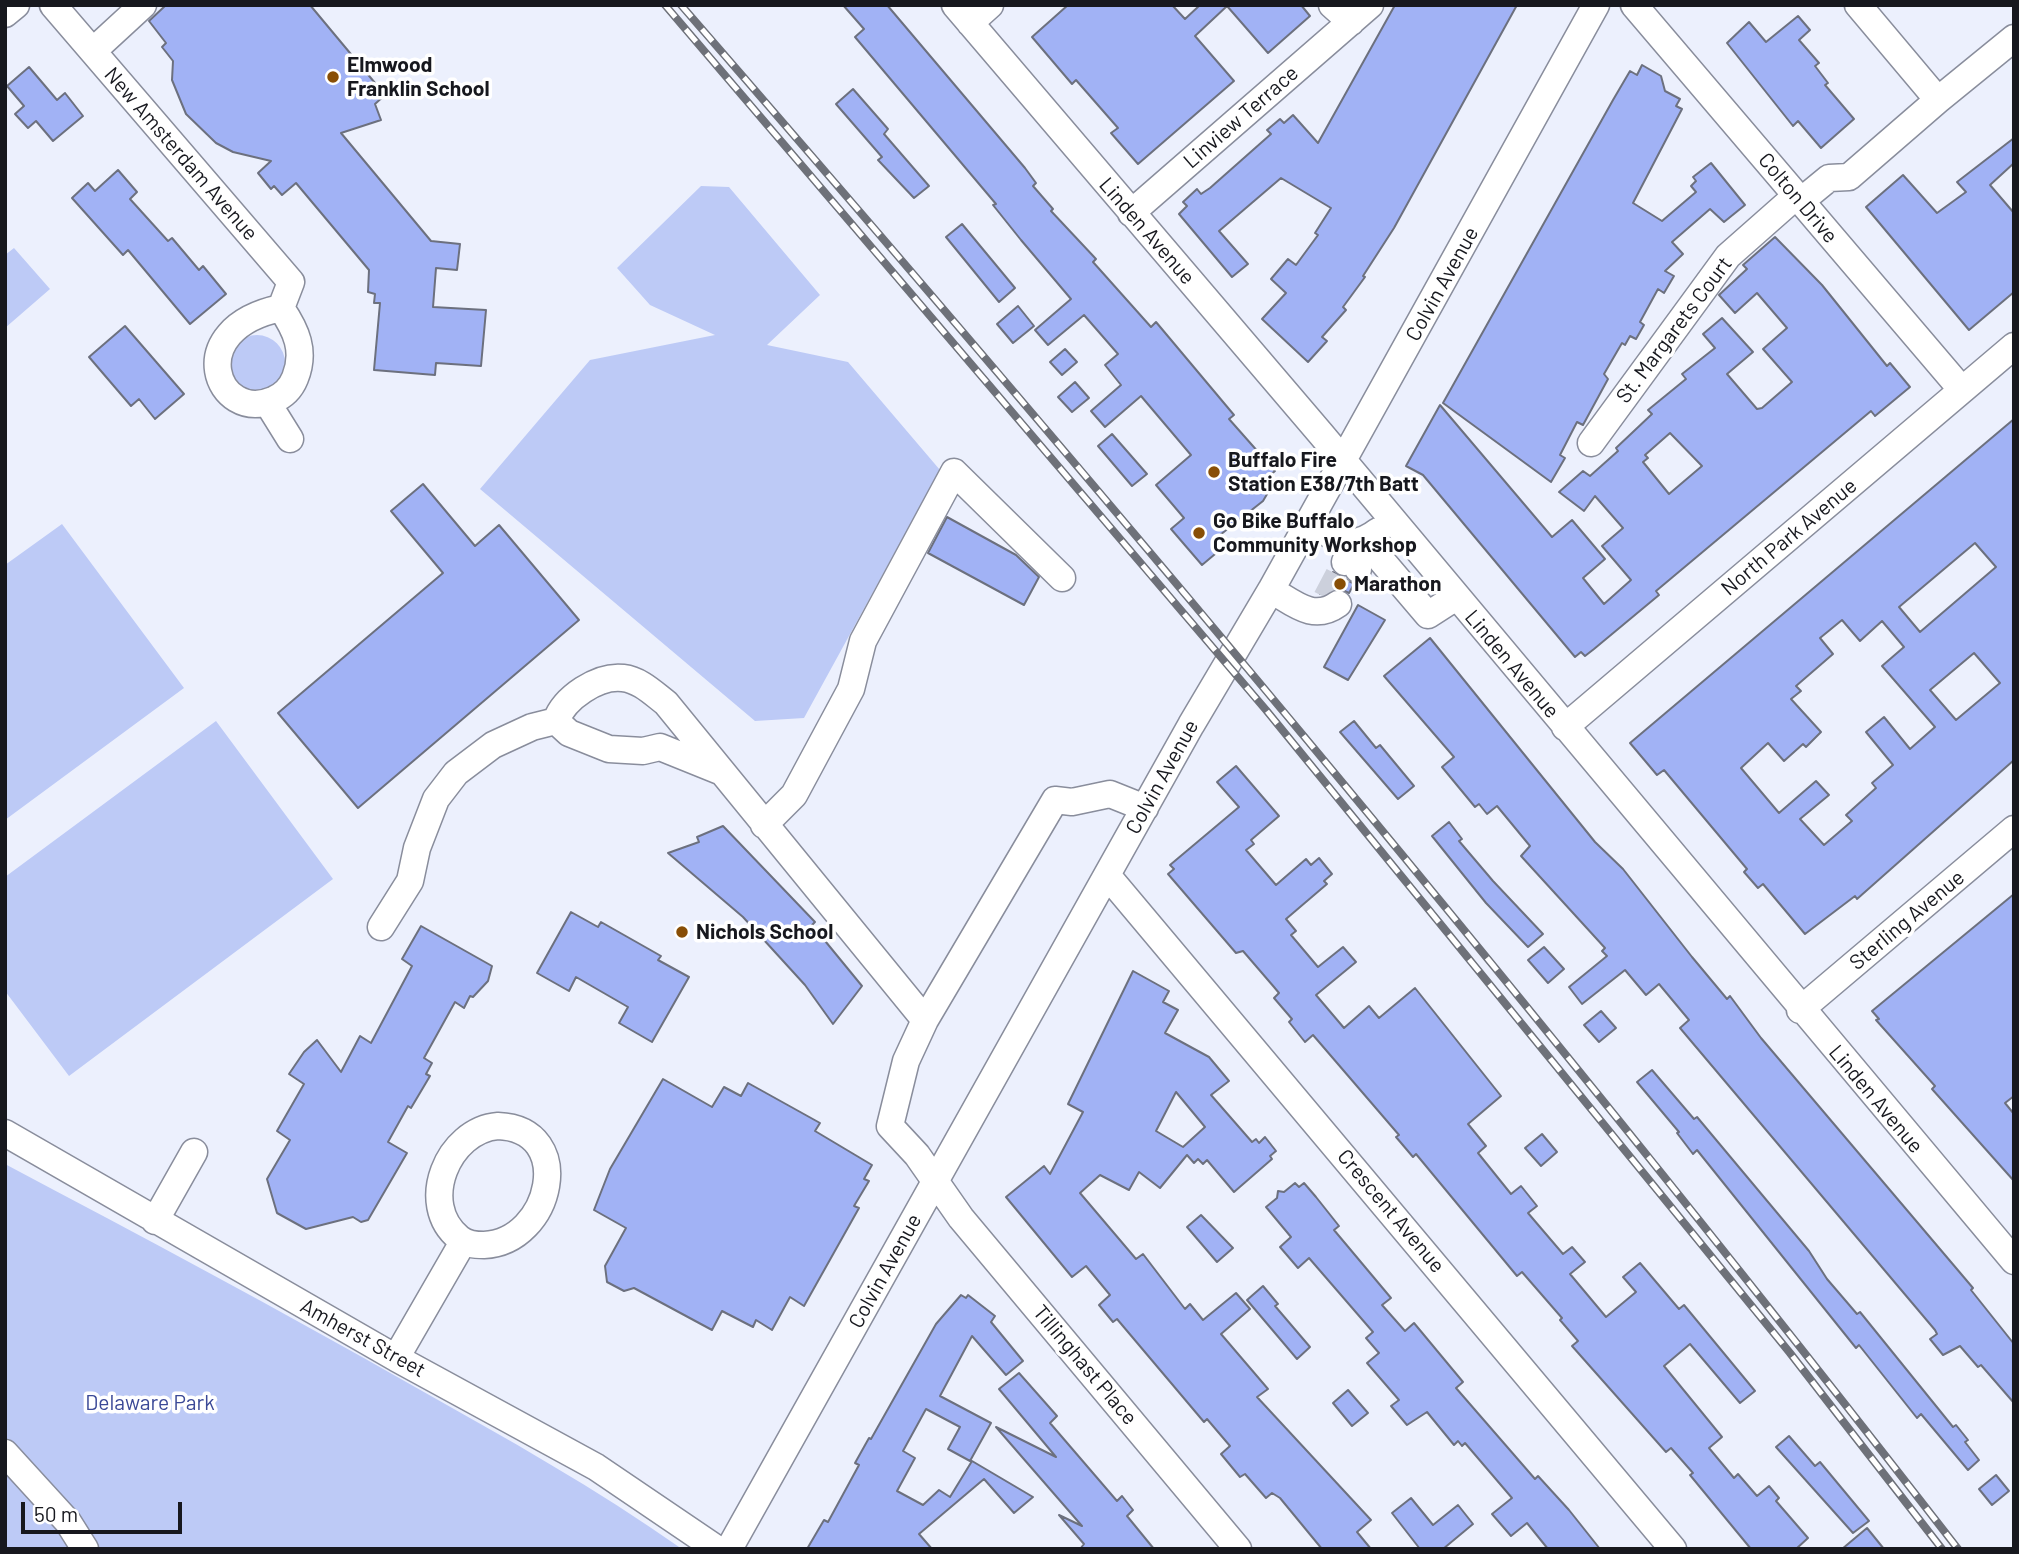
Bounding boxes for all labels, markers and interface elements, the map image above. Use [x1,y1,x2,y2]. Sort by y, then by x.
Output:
place label: Elmwood Franklin School [347,52,490,102]
street label: Linview Terrace [1179,60,1303,174]
street label: New Amsterdam Avenue [99,62,263,246]
marker: Elmwood Franklin School [325,69,341,85]
street label: Colton Drive [1753,148,1843,248]
street label: Linden Avenue [1094,172,1200,290]
street label: Colvin Avenue [1400,223,1484,345]
street label: St. Margarets Court [1611,252,1737,408]
place label: Buffalo Fire Station E38/7th Batt [1228,447,1419,497]
marker: Buffalo Fire Station E38/7th Batt [1206,464,1222,480]
street label: North Park Avenue [1716,473,1862,601]
place label: Go Bike Buffalo Community Workshop [1213,508,1417,558]
marker: Go Bike Buffalo Community Workshop [1191,525,1207,541]
place label: Marathon [1354,571,1441,597]
marker: Marathon [1332,576,1348,592]
street label: Linden Avenue [1459,605,1565,723]
street label: Colvin Avenue [1120,716,1204,838]
street label: Sterling Avenue [1844,865,1970,975]
place label: Nichols School [696,919,833,945]
marker: Nichols School [674,924,690,940]
street label: Linden Avenue [1823,1040,1929,1158]
street label: Crescent Avenue [1332,1144,1450,1278]
street label: Colvin Avenue [843,1210,927,1332]
street label: Amherst Street [296,1293,430,1383]
street label: Tillinghast Place [1028,1300,1142,1430]
park label: Delaware Park [85,1390,215,1416]
scale bar [24,1488,186,1532]
text: 50 m [34,1501,78,1526]

